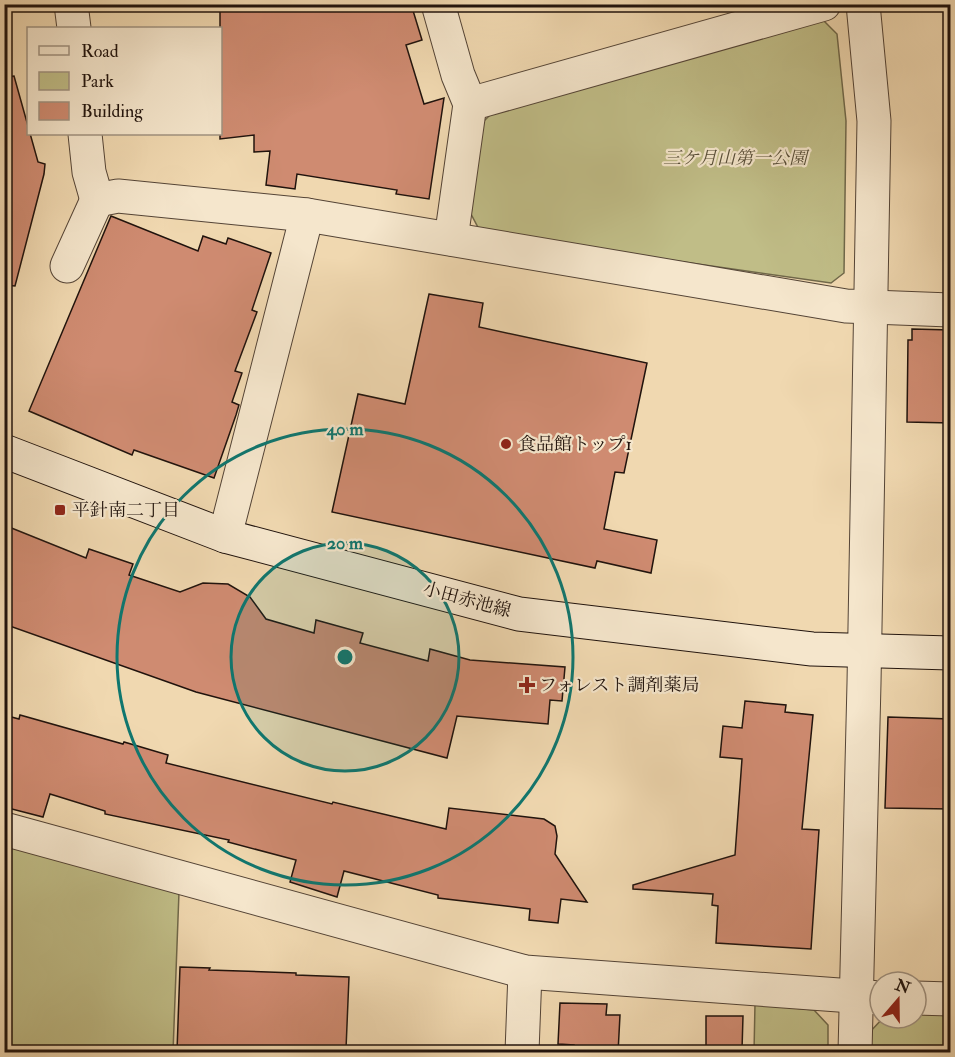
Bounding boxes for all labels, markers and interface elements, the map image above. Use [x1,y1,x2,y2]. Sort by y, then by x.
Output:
legend [27,27,222,135]
text: Road [81,40,119,63]
text: Park [81,70,114,93]
text: Building [81,100,144,123]
park label: 三ケ月山第一公園 [663,147,810,170]
text: 40 m [326,418,364,441]
place label: 食品館トップ1 [518,433,632,456]
marker: 食品館トップ1 [499,437,513,451]
place label: 平針南二丁目 [72,499,180,522]
marker: 平針南二丁目 [53,503,67,517]
text: 20 m [327,532,364,555]
street label: 小田赤池線 [421,577,513,623]
centre of rings [335,647,355,667]
place label: フォレスト調剤薬局 [539,674,700,697]
marker: フォレスト調剤薬局 [520,678,534,692]
north arrow [868,970,928,1030]
text: N [892,975,914,999]

